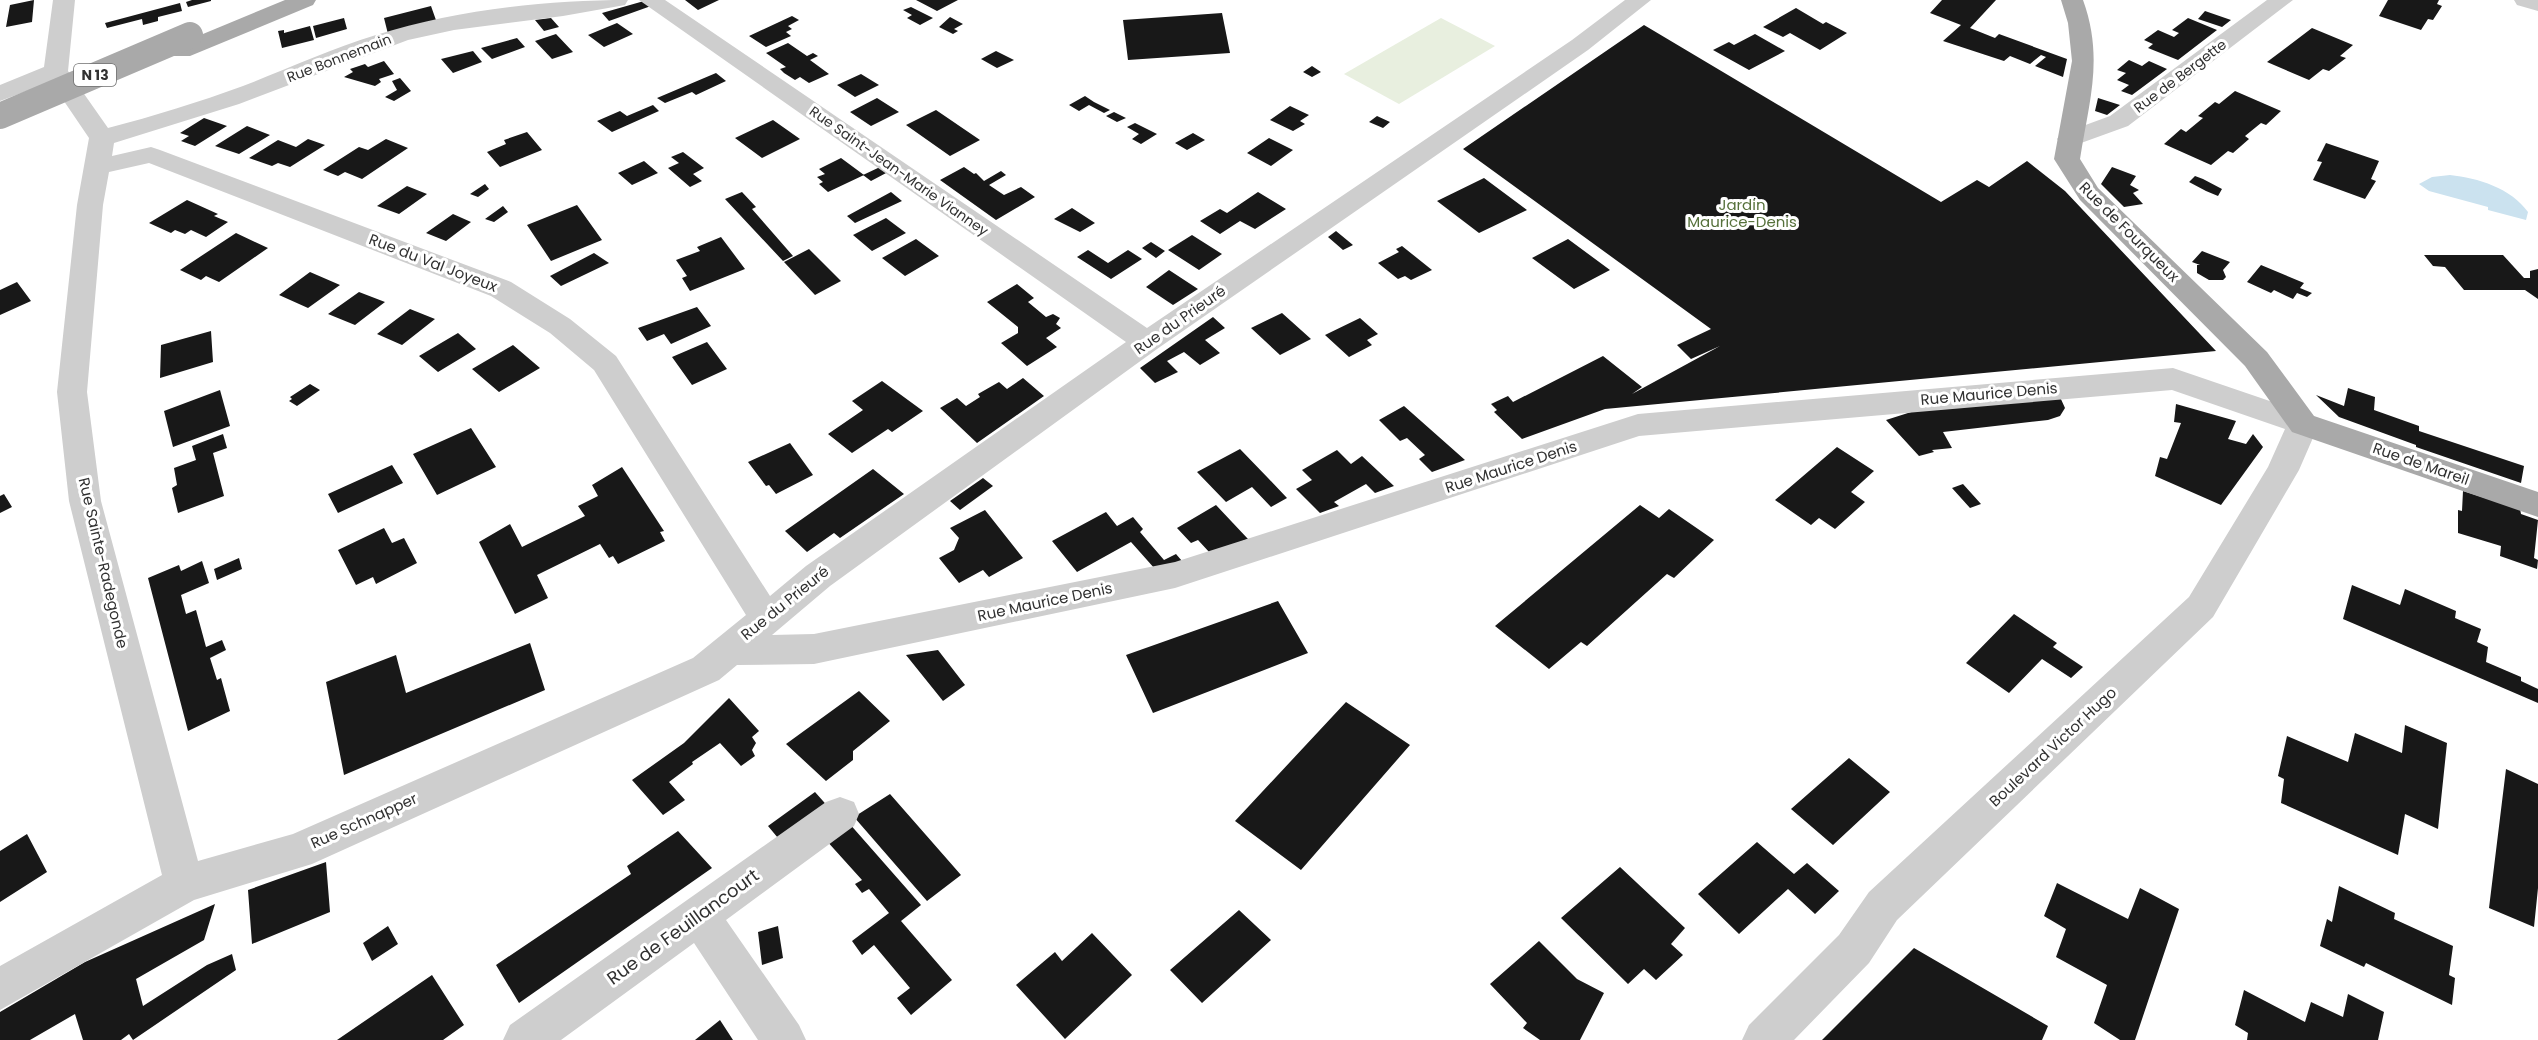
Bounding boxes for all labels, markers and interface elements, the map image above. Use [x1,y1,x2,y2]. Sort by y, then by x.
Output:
street label: Rue Bonnemain [284,29,394,87]
street label: Rue de Bergette [2130,34,2231,117]
road number: N 13 [74,64,116,86]
street label: Rue Saint-Jean-Marie Vianney [805,101,993,241]
street label: Rue de Fourqueux [2075,177,2184,286]
park label: Jardin Maurice-Denis [1687,194,1797,232]
street label: Rue du Val Joyeux [366,228,500,297]
street label: Rue du Prieuré [1130,280,1230,359]
street label: Rue Maurice Denis [1920,377,2058,410]
street label: Rue Maurice Denis [1442,435,1580,498]
street label: Rue de Mareil [2370,437,2472,490]
street label: Rue Sainte-Radegonde [74,475,133,650]
street label: Rue du Prieuré [736,561,833,645]
street label: Rue Maurice Denis [976,577,1114,626]
street label: Boulevard Victor Hugo [1984,682,2121,811]
street label: Rue Schnapper [307,788,421,853]
street label: Rue de Feuillancourt [602,863,764,990]

